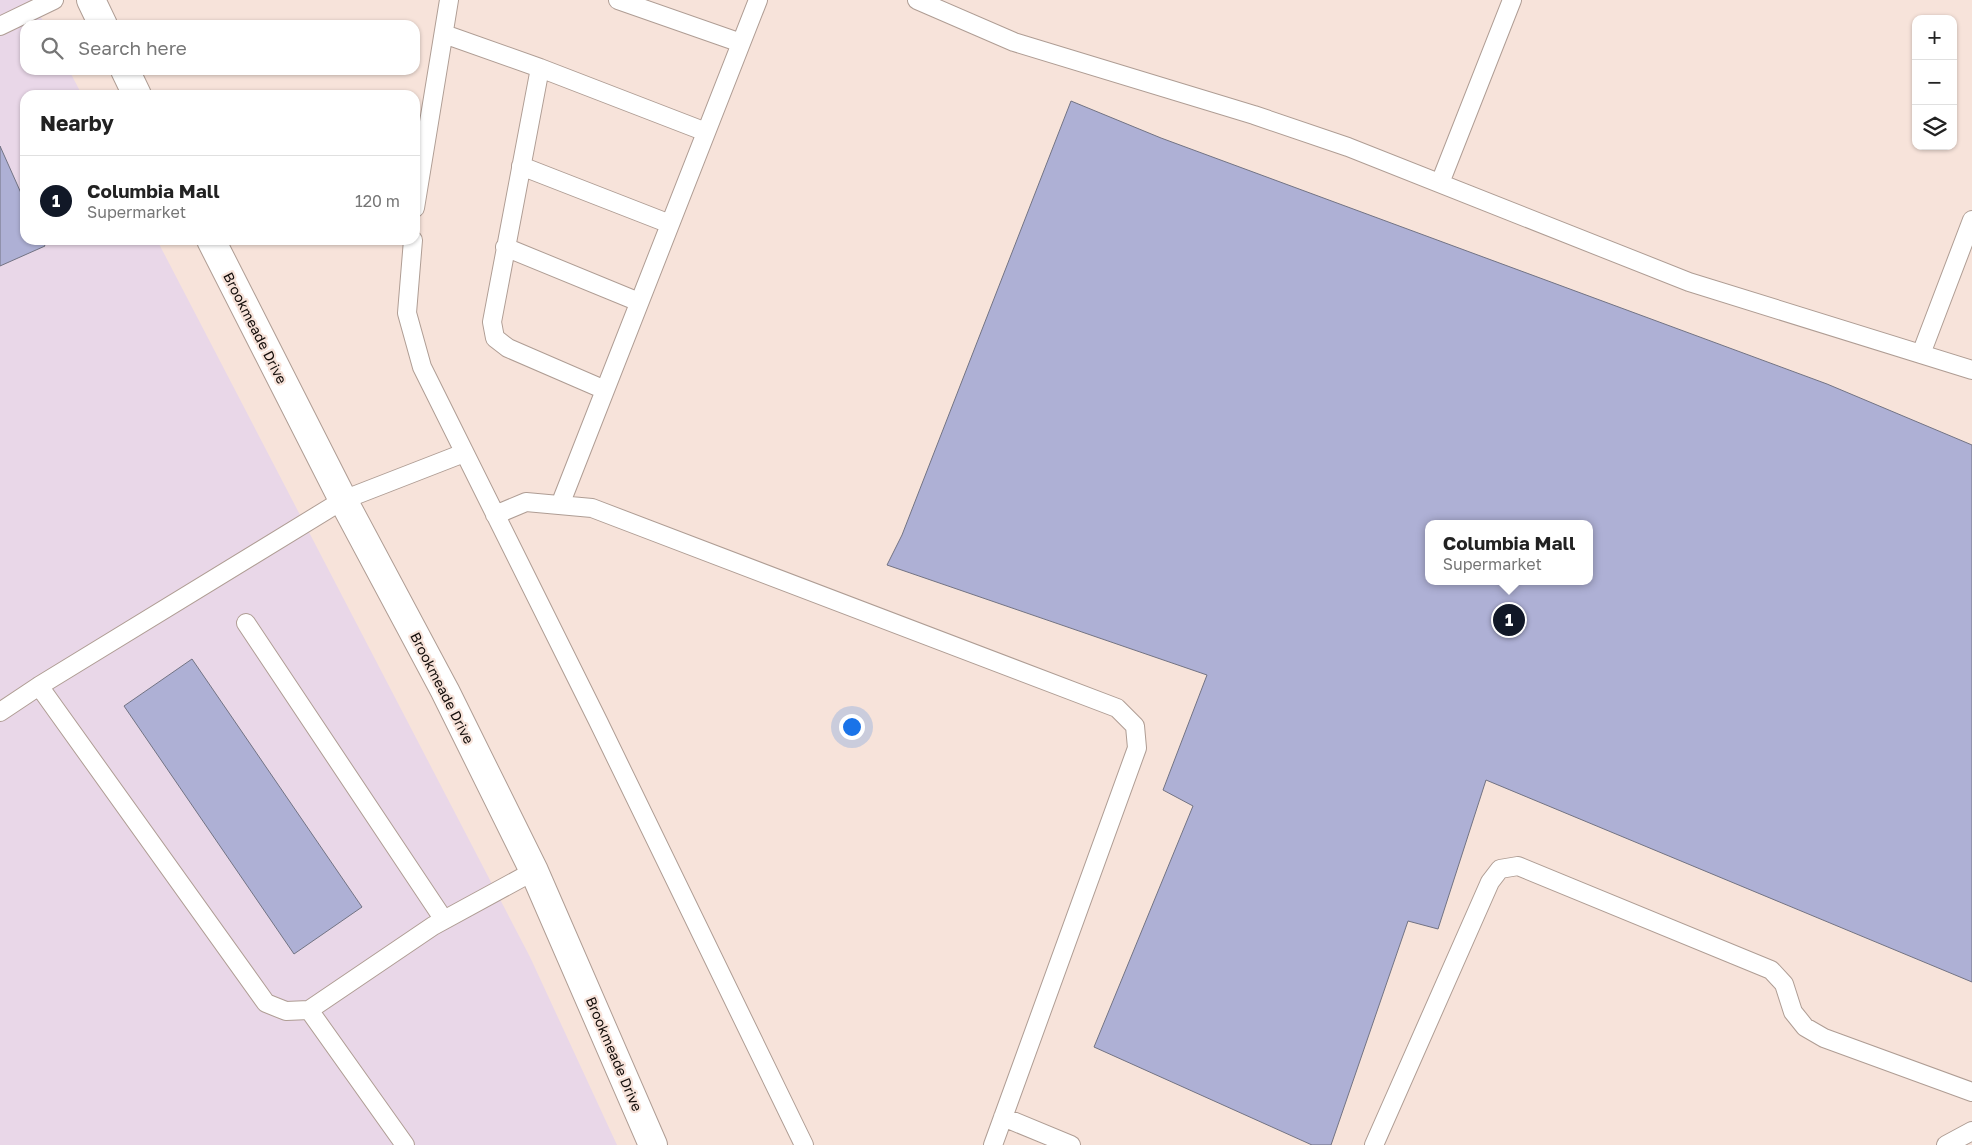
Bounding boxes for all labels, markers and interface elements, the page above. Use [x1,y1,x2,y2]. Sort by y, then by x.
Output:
map controls [1912,15,1957,150]
button: + [1912,15,1957,60]
search box [20,20,420,75]
icon: search [38,34,66,62]
text: Search here [78,36,187,59]
button: − [1912,60,1957,105]
button: layers [1912,105,1957,150]
text: Nearby [40,110,114,136]
text: Columbia Mall [87,179,220,202]
text: 1 [52,191,60,211]
text: 120 m [355,191,400,211]
text: Supermarket [87,202,186,222]
street label: Brookmeade Drive [220,269,291,386]
popup [1425,520,1593,585]
text: Columbia Mall [1443,531,1575,554]
text: Supermarket [1443,554,1542,574]
pin: 1 [1493,601,1525,639]
street label: Brookmeade Drive [407,629,478,746]
your location [839,714,865,740]
street label: Brookmeade Drive [583,994,646,1114]

